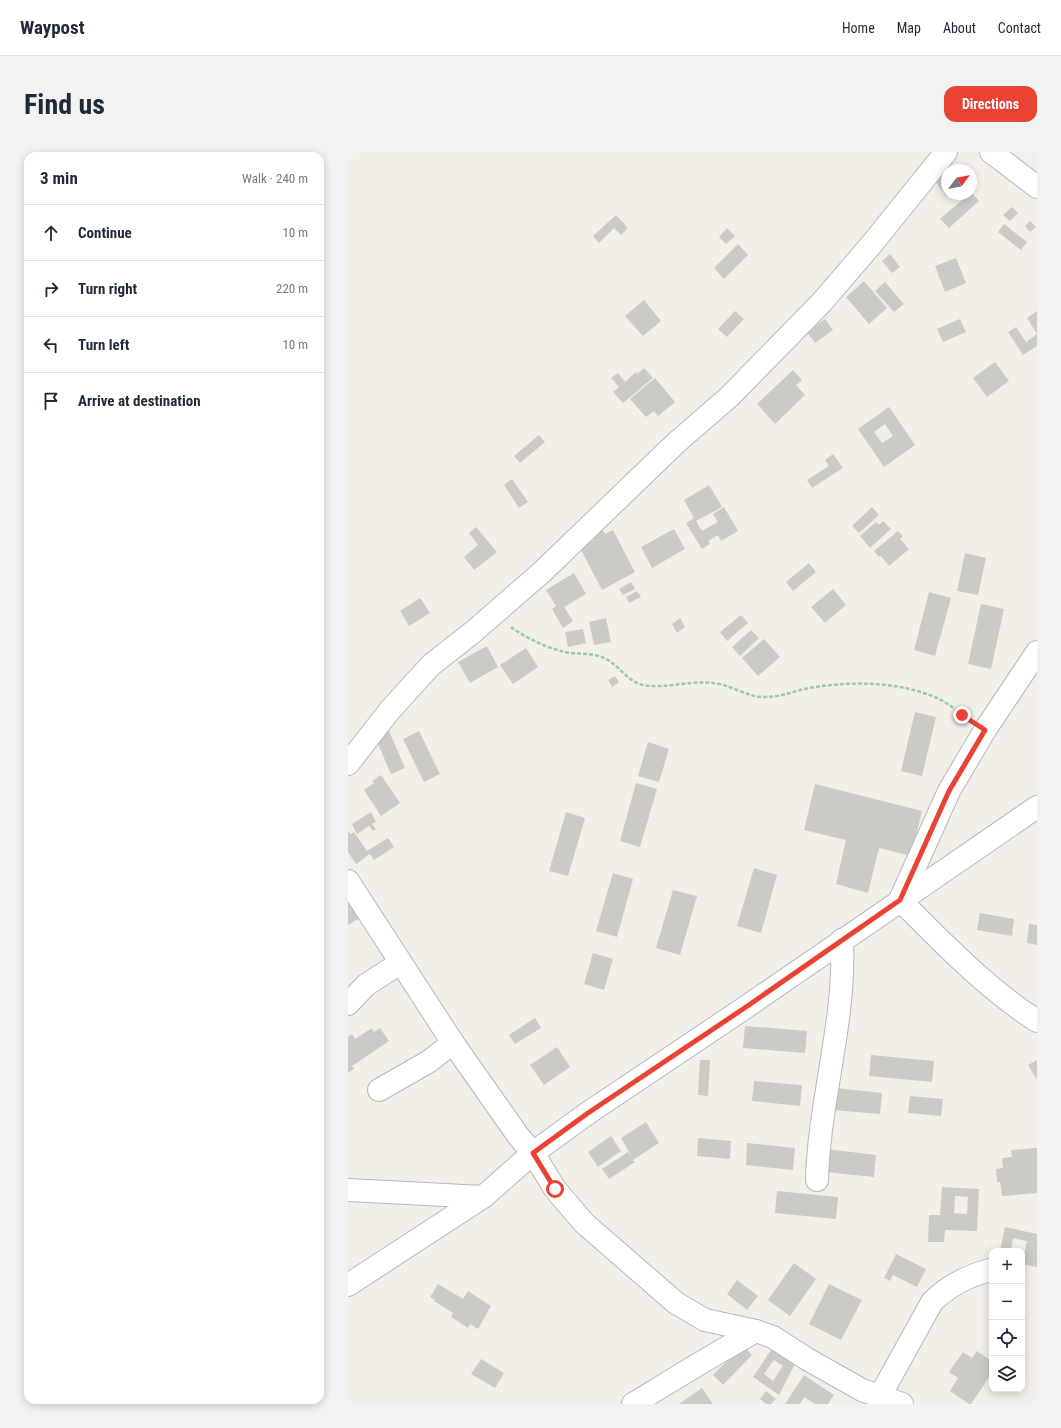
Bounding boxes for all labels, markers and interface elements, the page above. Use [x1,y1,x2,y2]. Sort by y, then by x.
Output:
text: Waypost [20,16,85,39]
text: Home [842,20,875,36]
text: Map [897,20,921,36]
text: About [943,20,976,36]
text: Contact [998,20,1041,36]
button: Directions [944,86,1037,122]
text: Find us [24,88,105,121]
north arrow [941,164,977,200]
text: 3 min [40,168,78,188]
text: Walk · 240 m [242,171,308,186]
icon: ahead [40,222,62,244]
text: Continue [78,224,132,242]
text: 10 m [282,225,308,240]
icon: right [40,278,62,300]
text: Turn right [78,280,137,298]
text: 220 m [276,281,308,296]
icon: left [40,334,62,356]
text: Turn left [78,336,129,354]
text: 10 m [282,337,308,352]
icon: arrive [40,390,62,412]
text: Arrive at destination [78,392,201,410]
route end [953,706,971,724]
route start [546,1180,564,1198]
map controls [989,1248,1025,1392]
button: + [989,1248,1025,1284]
button: − [989,1284,1025,1320]
button: locate [989,1320,1025,1356]
button: layers [989,1356,1025,1392]

